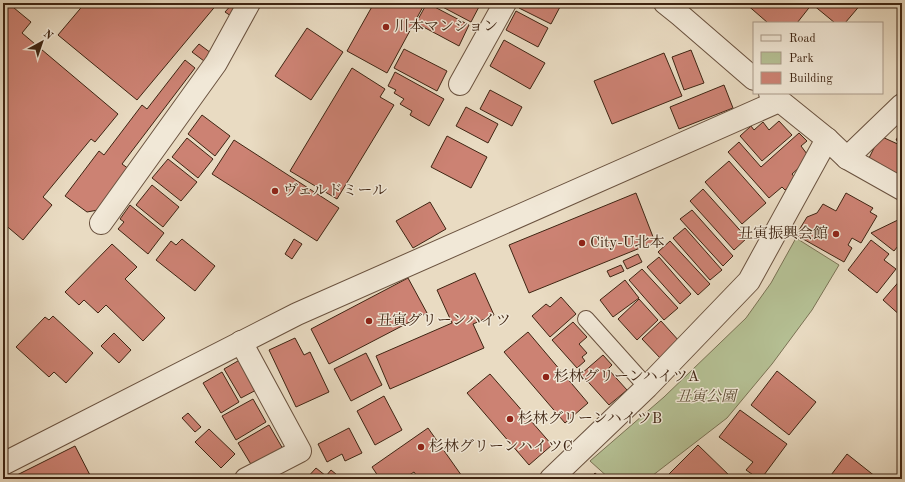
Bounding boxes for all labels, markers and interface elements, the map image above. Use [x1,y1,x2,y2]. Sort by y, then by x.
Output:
place label: 川本マンション [394,18,498,35]
north arrow [22,22,62,62]
marker: 川本マンション [381,22,391,32]
legend [753,22,883,94]
text: N [41,29,55,43]
text: Road [789,33,816,45]
text: Park [789,53,814,65]
text: Building [789,73,833,85]
place label: ヴェルドミール [283,182,387,199]
marker: ヴェルドミール [270,186,280,196]
place label: 丑寅振興会館 [738,225,828,242]
marker: 丑寅振興会館 [831,229,841,239]
place label: City-U北本 [590,234,665,251]
marker: City-U北本 [577,238,587,248]
place label: 丑寅グリーンハイツ [377,312,511,329]
marker: 丑寅グリーンハイツ [364,316,374,326]
place label: 杉林グリーンハイツA [554,368,700,385]
marker: 杉林グリーンハイツA [541,372,551,382]
park label: 丑寅公園 [676,388,739,405]
place label: 杉林グリーンハイツB [518,410,662,427]
marker: 杉林グリーンハイツB [505,414,515,424]
place label: 杉林グリーンハイツC [429,438,573,455]
marker: 杉林グリーンハイツC [416,442,426,452]

